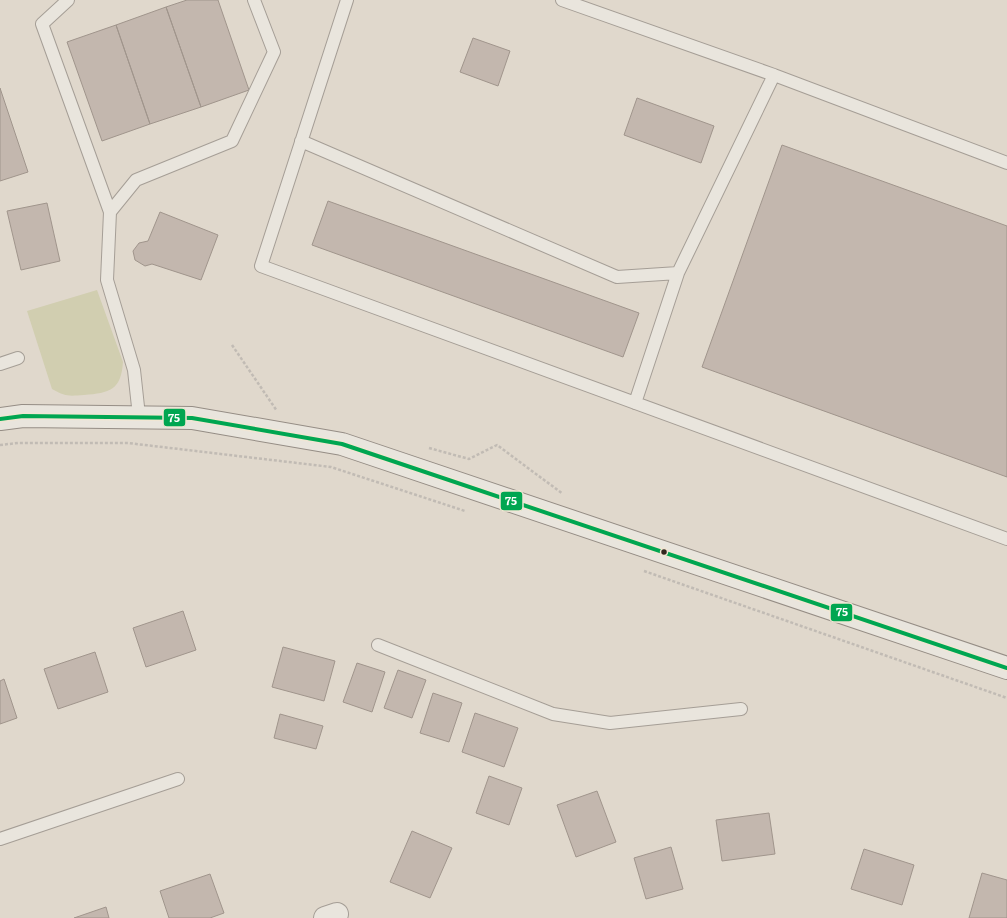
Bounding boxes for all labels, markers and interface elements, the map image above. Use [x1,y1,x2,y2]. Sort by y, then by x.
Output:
line badge: 75 [163,408,186,427]
text: 75 [168,409,180,425]
line badge: 75 [500,491,523,511]
text: 75 [505,492,517,508]
unlabelled marker [659,547,669,557]
line badge: 75 [830,603,853,622]
text: 75 [836,603,848,619]

